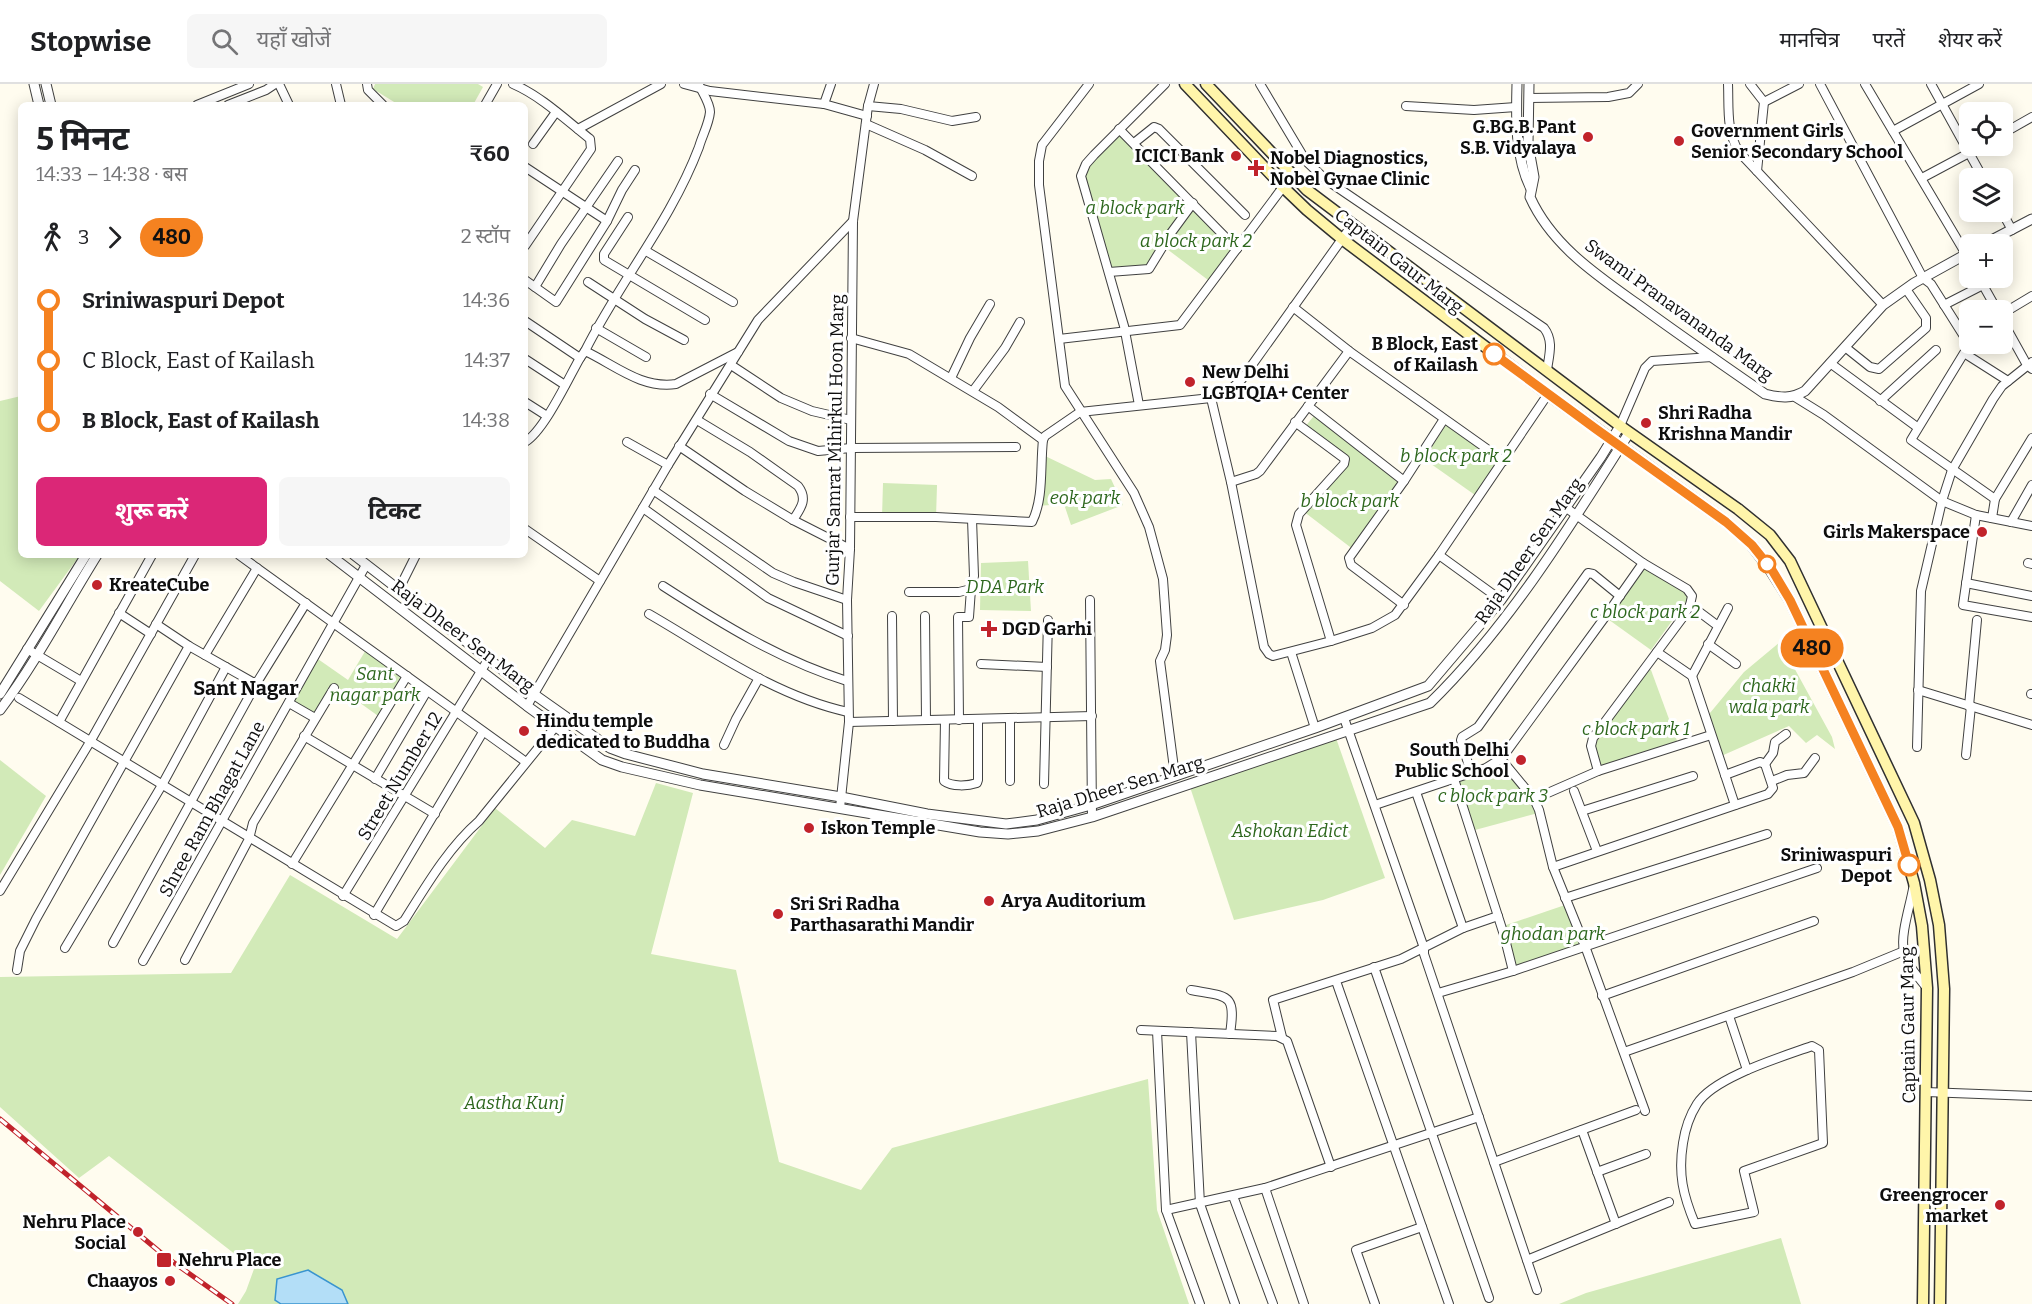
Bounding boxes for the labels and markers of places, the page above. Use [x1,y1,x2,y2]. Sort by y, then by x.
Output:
place label: G.BG.B. Pant S.B. Vidyalaya [1460,116,1576,159]
place label: Government Girls Senior Secondary School [1691,120,1903,163]
marker: G.BG.B. Pant S.B. Vidyalaya [1581,130,1595,144]
marker: Government Girls Senior Secondary School [1672,134,1686,148]
place label: ICICI Bank [1135,145,1224,167]
place label: Nobel Diagnostics, Nobel Gynae Clinic [1270,147,1430,190]
marker: ICICI Bank [1229,149,1243,163]
marker: Nobel Diagnostics, Nobel Gynae Clinic [1247,159,1265,177]
place label: B Block, East of Kailash [1371,333,1479,376]
marker: B Block, East of Kailash [1483,343,1505,365]
place label: New Delhi LGBTQIA+ Center [1202,361,1350,404]
marker: New Delhi LGBTQIA+ Center [1183,375,1197,389]
place label: Shri Radha Krishna Mandir [1658,402,1793,445]
marker: Shri Radha Krishna Mandir [1639,416,1653,430]
place label: Girls Makerspace [1823,521,1970,543]
marker: Girls Makerspace [1975,525,1989,539]
unlabelled marker [1758,555,1776,573]
place label: KreateCube [109,574,210,596]
marker: KreateCube [90,578,104,592]
place label: DGD Garhi [1002,618,1092,640]
marker: DGD Garhi [980,620,998,638]
place label: Hindu temple dedicated to Buddha [536,710,710,753]
marker: Hindu temple dedicated to Buddha [517,724,531,738]
place label: South Delhi Public School [1395,739,1509,782]
marker: South Delhi Public School [1514,753,1528,767]
place label: Iskon Temple [821,817,935,839]
marker: Iskon Temple [802,821,816,835]
place label: Sriniwaspuri Depot [1781,844,1892,887]
marker: Sriniwaspuri Depot [1898,854,1920,876]
place label: Arya Auditorium [1001,890,1146,912]
place label: Sri Sri Radha Parthasarathi Mandir [790,893,975,936]
marker: Arya Auditorium [982,894,996,908]
marker: Sri Sri Radha Parthasarathi Mandir [771,907,785,921]
place label: Greengrocer market [1880,1184,1989,1227]
marker: Greengrocer market [1993,1198,2007,1212]
place label: Nehru Place Social [23,1211,126,1254]
marker: Nehru Place Social [131,1225,145,1239]
place label: Nehru Place [178,1249,282,1271]
marker: Nehru Place [155,1251,173,1269]
place label: Chaayos [87,1270,158,1292]
marker: Chaayos [163,1274,177,1288]

